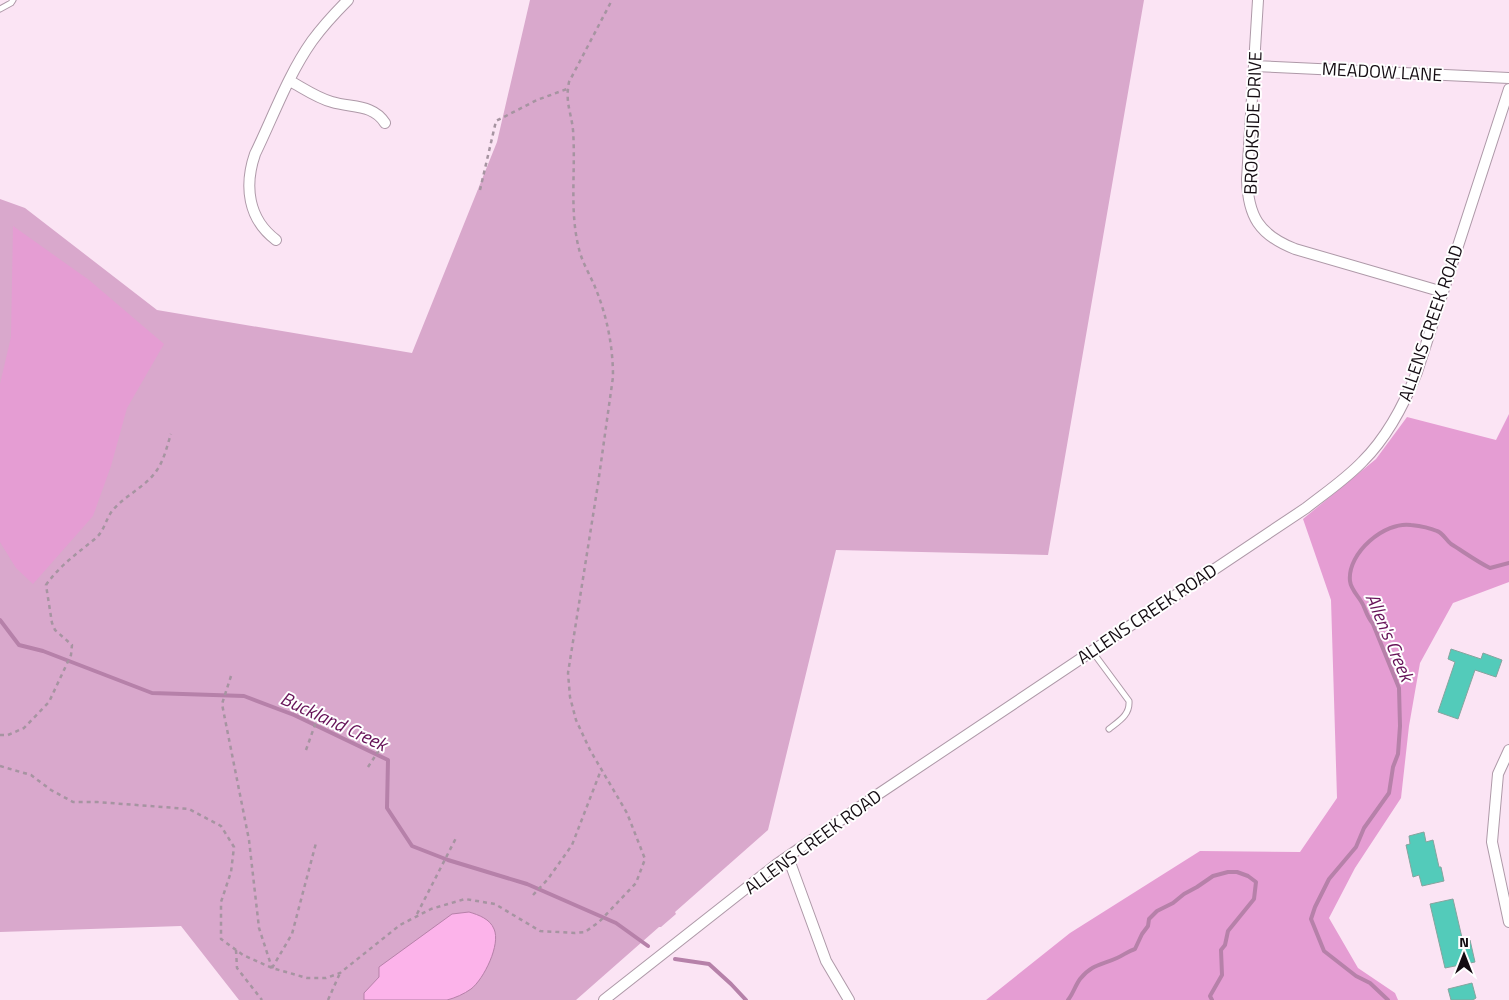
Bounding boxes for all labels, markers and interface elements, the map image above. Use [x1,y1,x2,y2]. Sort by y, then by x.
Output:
street label: BROOKSIDE DRIVE [1237,51,1268,195]
street label: MEADOW LANE [1321,55,1443,88]
street label: ALLENS CREEK ROAD [1391,241,1470,405]
street label: ALLENS CREEK ROAD [1071,557,1222,671]
water label: Allen's Creek [1359,588,1423,688]
water label: Buckland Creek [276,683,395,759]
street label: ALLENS CREEK ROAD [738,783,887,901]
north arrow [1439,930,1489,980]
text: N [1459,931,1469,952]

